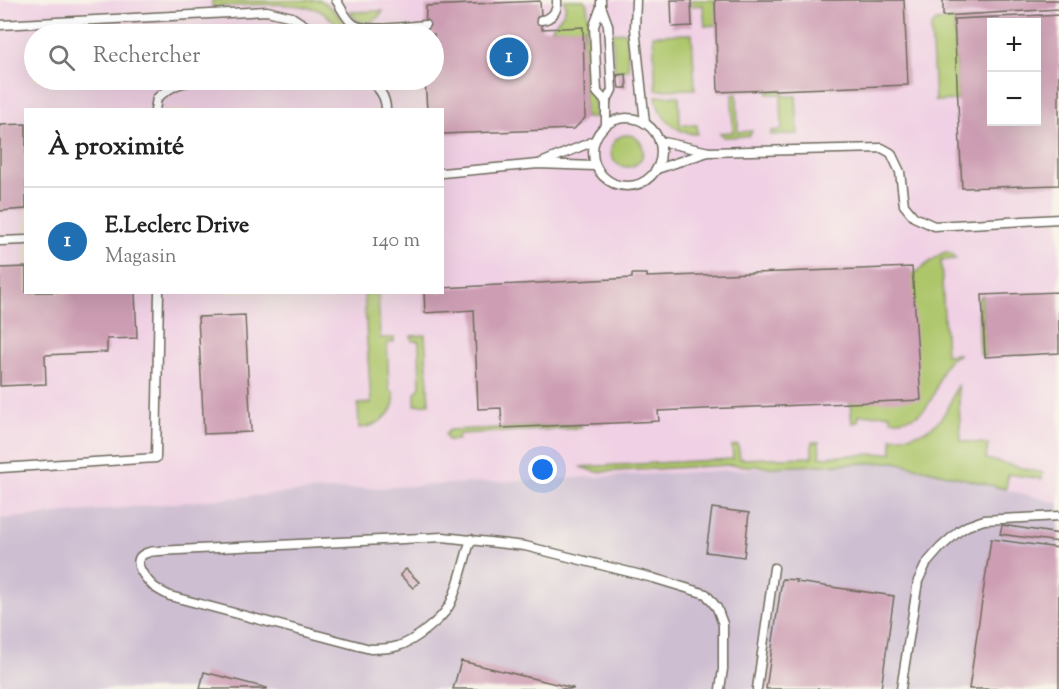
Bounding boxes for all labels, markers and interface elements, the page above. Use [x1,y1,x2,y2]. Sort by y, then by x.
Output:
map controls [987,18,1041,126]
button: + [987,18,1041,72]
search box [24,24,444,90]
pin: 1 [490,34,528,80]
icon: search [45,41,78,74]
text: Rechercher [93,41,200,73]
button: − [987,72,1041,126]
text: À proximité [48,129,184,166]
text: E.Leclerc Drive [105,211,249,243]
text: 1 [64,227,71,256]
text: 140 m [372,227,420,256]
text: Magasin [105,243,177,272]
your location [528,455,557,484]

